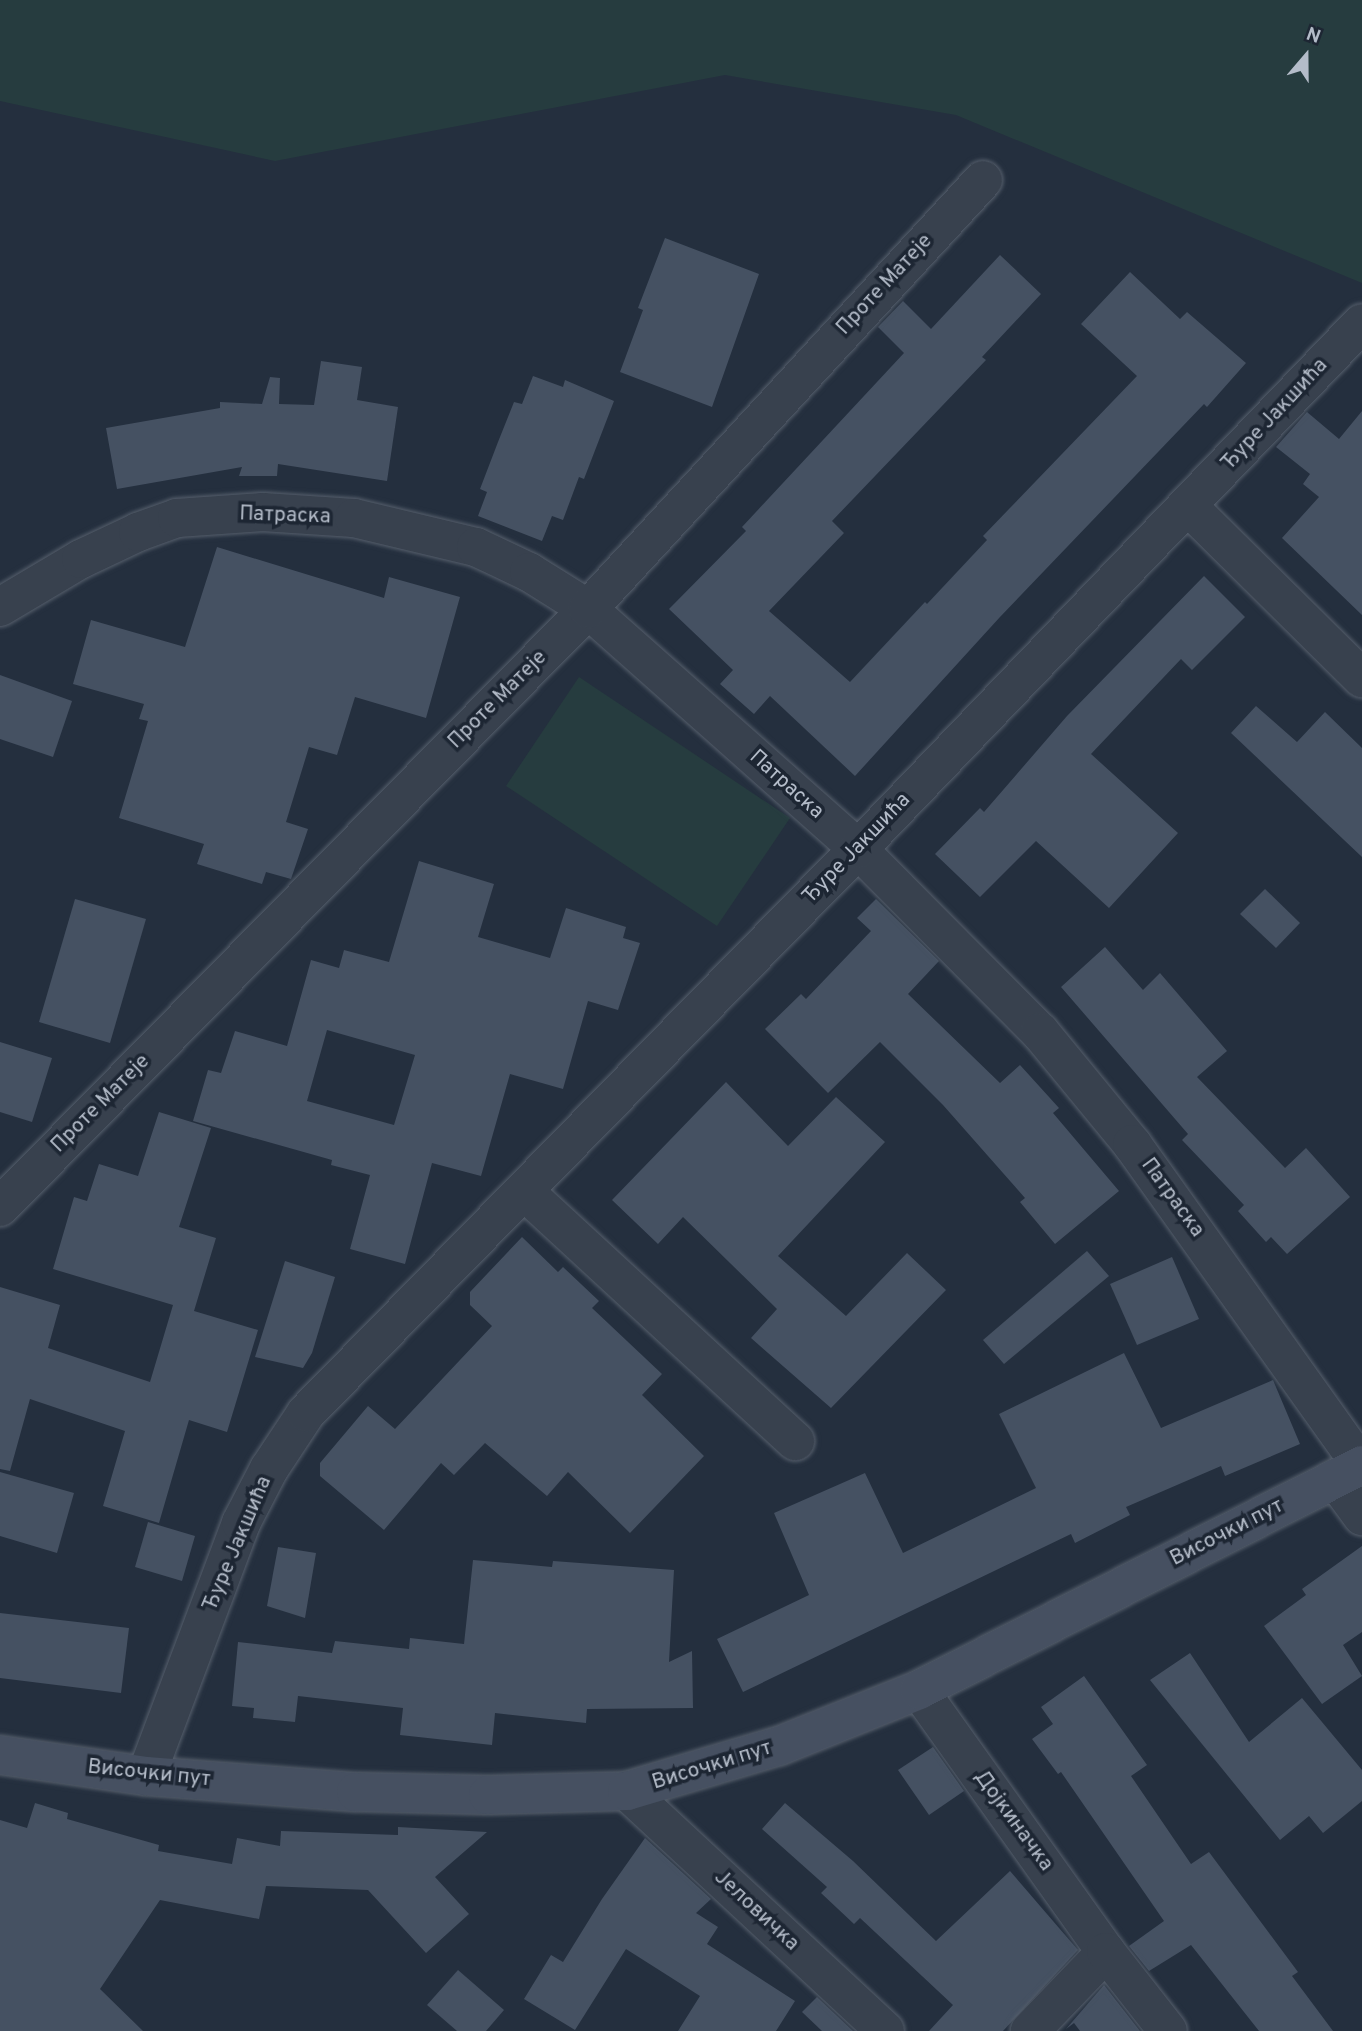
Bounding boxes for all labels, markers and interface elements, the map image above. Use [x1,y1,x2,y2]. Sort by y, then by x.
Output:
north arrow [1271,21,1341,91]
text: N [1303,23,1324,50]
street label: Проте Матеје [832,229,938,341]
street label: Ђуре Јакшића [1216,354,1334,476]
street label: Патраска [239,502,331,530]
street label: Проте Матеје [443,645,553,755]
street label: Патраска [744,745,828,825]
street label: Ђуре Јакшића [798,788,916,910]
street label: Проте Матеје [46,1049,156,1159]
street label: Патраска [1135,1154,1209,1242]
street label: Ђуре Јакшића [198,1472,278,1616]
street label: Височки пут [1166,1494,1288,1572]
street label: Височки пут [649,1736,775,1796]
street label: Височки пут [86,1755,212,1793]
street label: Дојкиначка [968,1766,1058,1876]
street label: Јеловичка [708,1865,804,1957]

